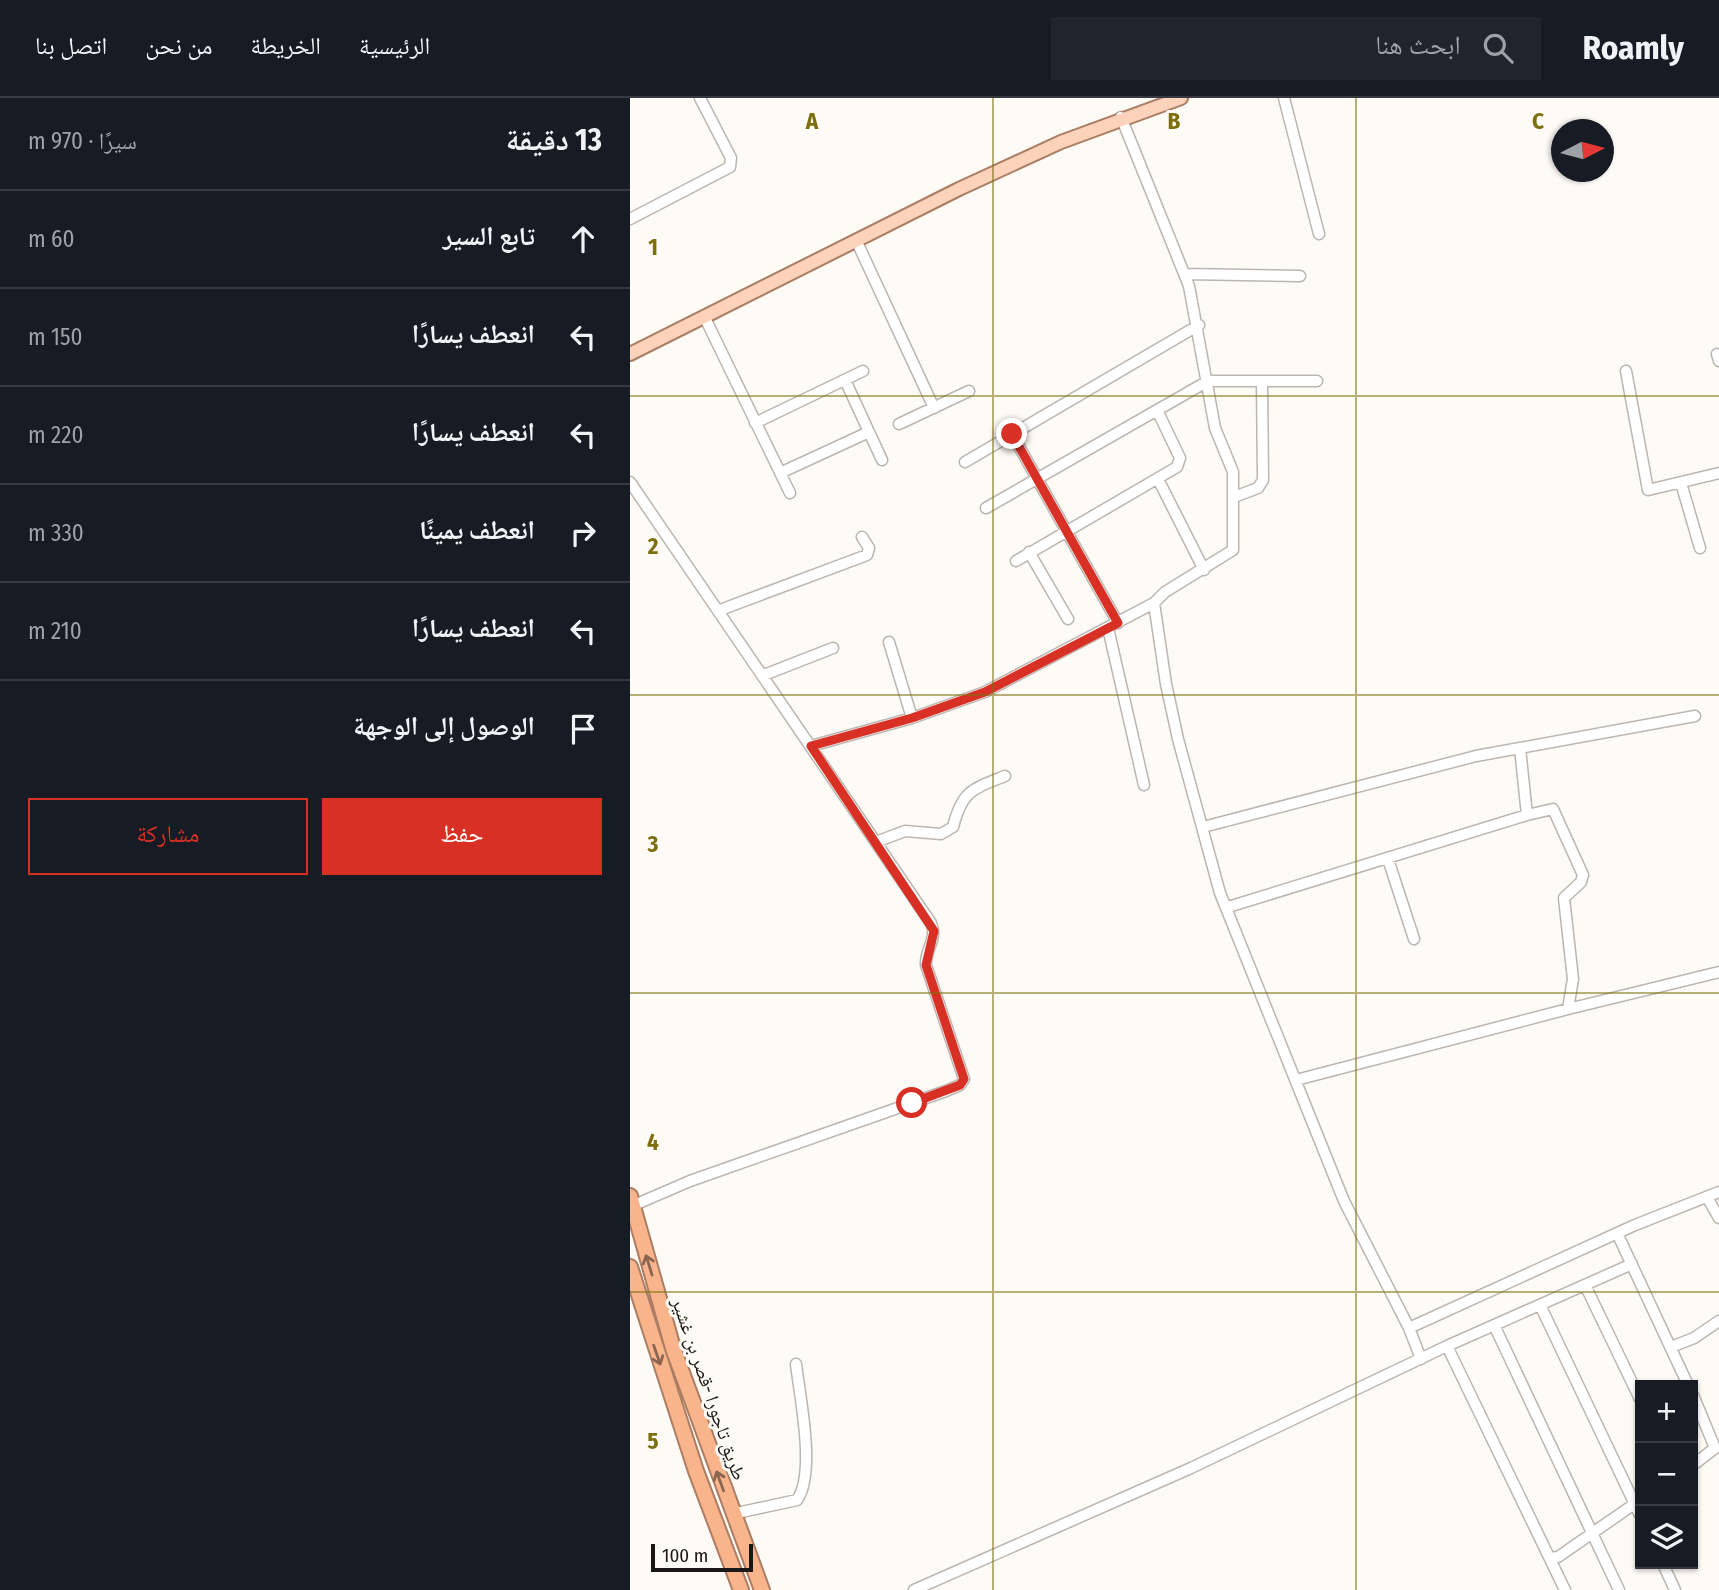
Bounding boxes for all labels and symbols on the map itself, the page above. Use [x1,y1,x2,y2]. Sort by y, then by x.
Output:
text: A [805,107,819,135]
text: B [1168,107,1181,135]
text: C [1532,107,1544,135]
north arrow [1551,119,1614,182]
text: 1 [648,233,658,261]
route end [996,418,1027,449]
text: 2 [647,532,659,560]
text: 3 [647,830,659,858]
route start [896,1087,927,1118]
text: 4 [647,1128,659,1156]
one-way arrow [641,1254,654,1276]
street label: طريق تاجورا -قصر بن غشير [667,1294,751,1483]
one-way arrow [652,1344,664,1366]
text: 5 [647,1427,659,1455]
one-way arrow [713,1470,725,1492]
scale bar [651,1541,752,1573]

